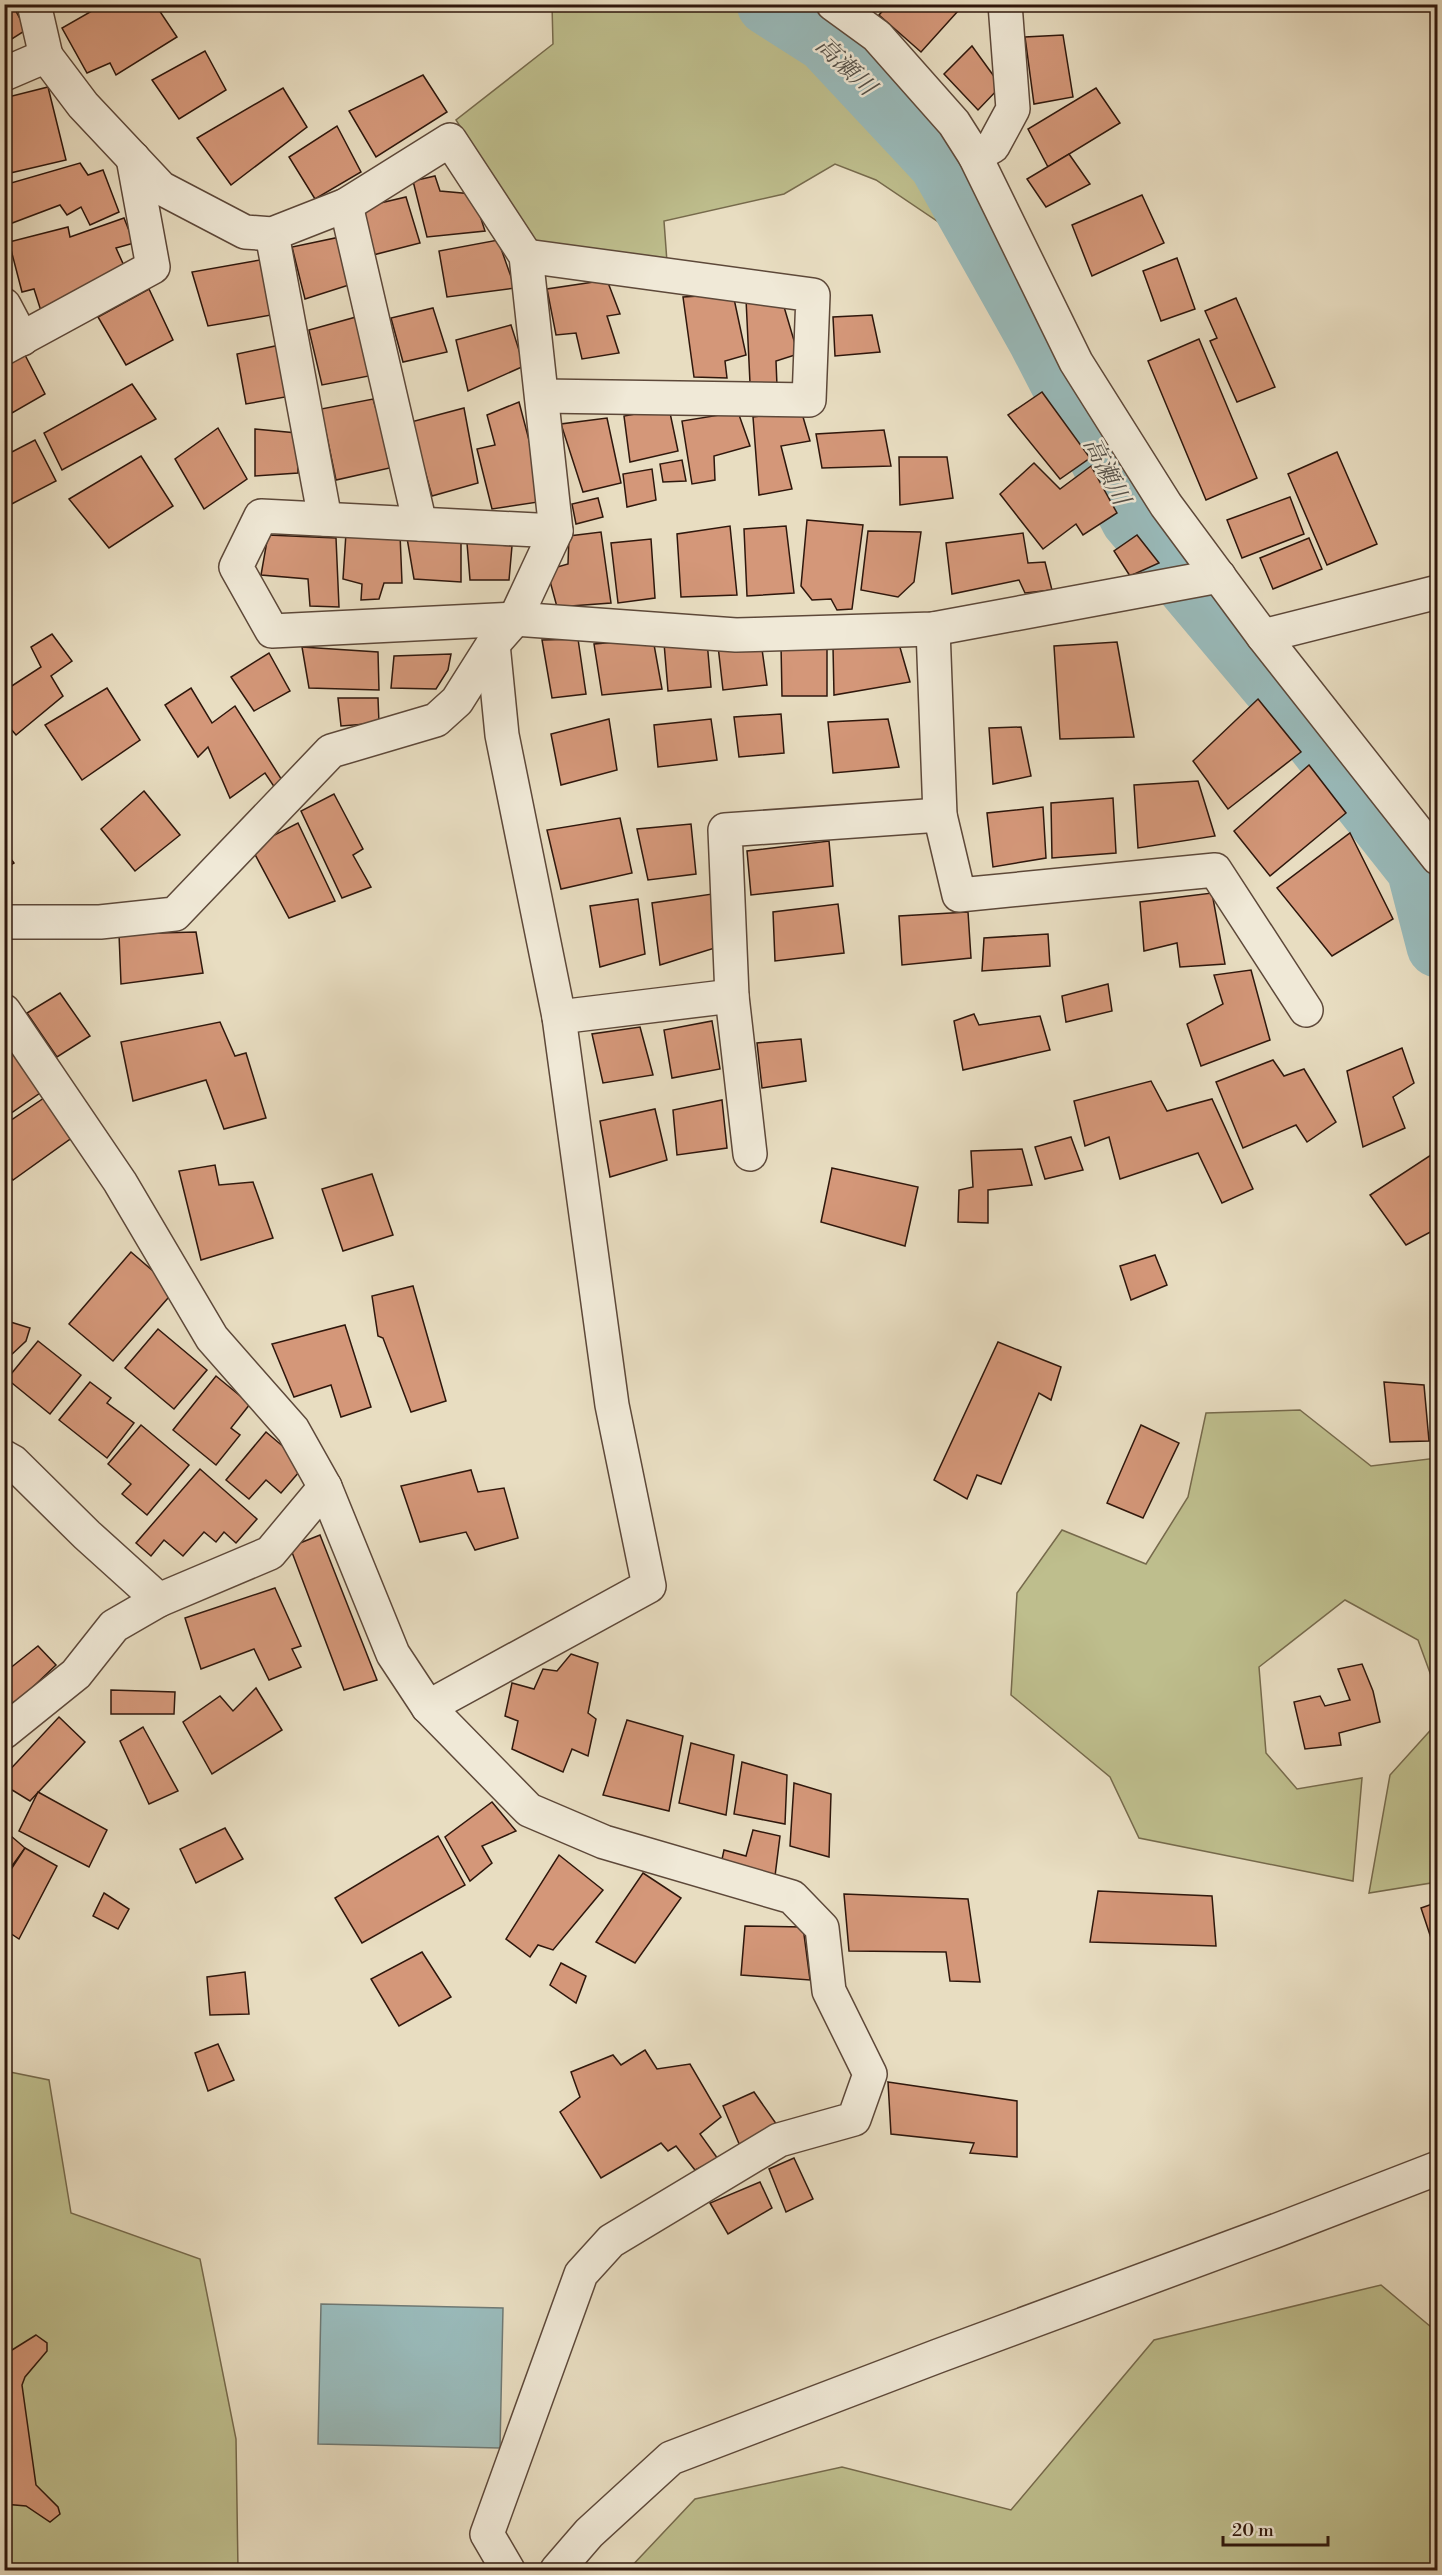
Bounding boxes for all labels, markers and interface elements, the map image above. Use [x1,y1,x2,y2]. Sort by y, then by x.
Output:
water label: 高瀬川 [809,31,884,105]
water label: 高瀬川 [1076,433,1137,513]
scale bar [1223,2509,1328,2547]
text: 20 m [1232,2519,1274,2542]

